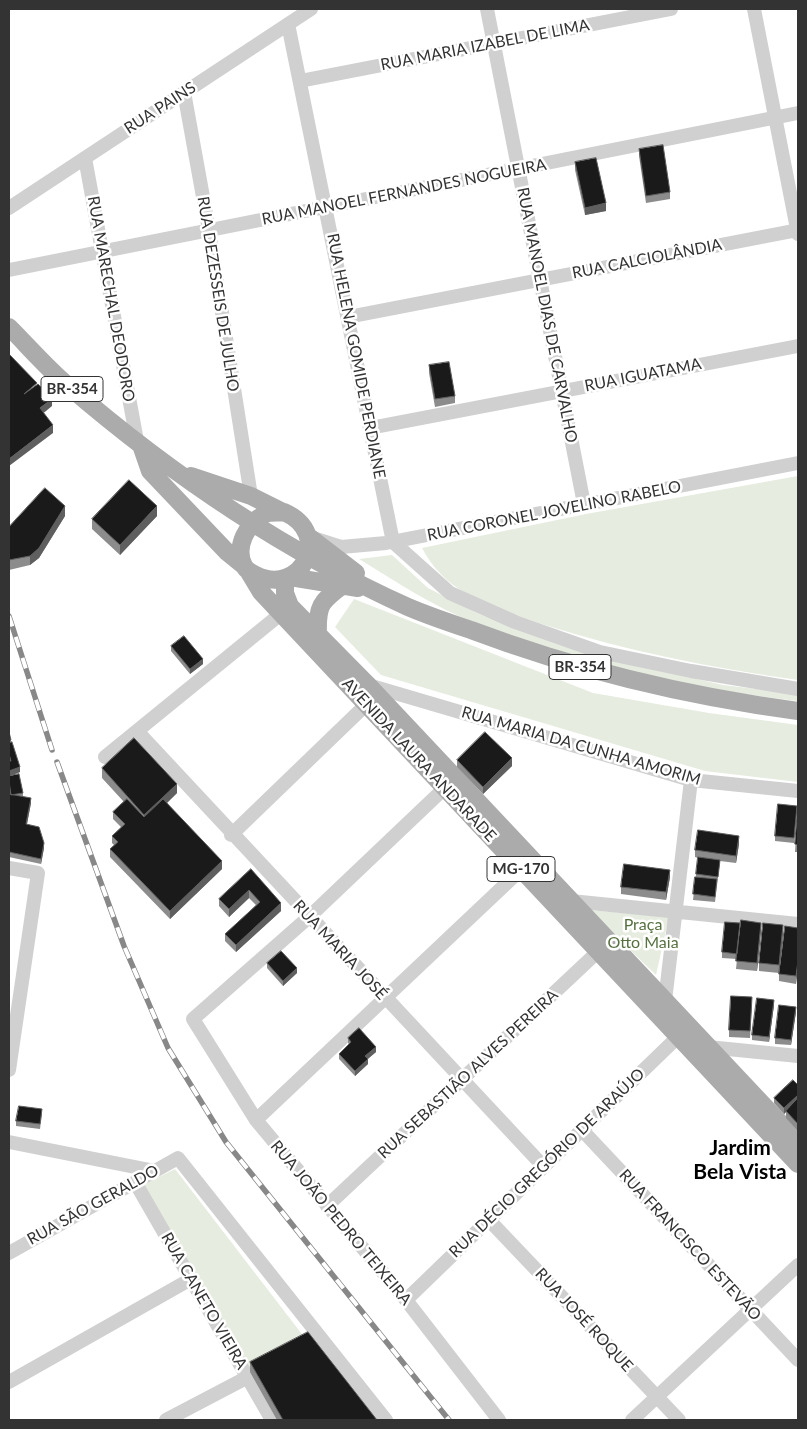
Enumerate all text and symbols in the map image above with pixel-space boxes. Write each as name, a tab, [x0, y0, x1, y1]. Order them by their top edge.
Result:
street label: RUA MARIA IZABEL DE LIMA	[379, 15, 591, 75]
street label: RUA PAINS	[121, 78, 199, 138]
street label: RUA MANOEL FERNANDES NOGUEIRA	[260, 155, 548, 229]
street label: RUA MANOEL DIAS DE CARVALHO	[513, 186, 581, 444]
street label: RUA MARECHAL DEODORO	[83, 195, 139, 403]
street label: RUA DEZESSEIS DE JULHO	[193, 195, 243, 393]
street label: RUA HELENA GOMIDE PERDIANE	[323, 232, 389, 480]
street label: RUA CALCIOLÂNDIA	[570, 235, 724, 283]
street label: RUA IGUATAMA	[583, 354, 703, 396]
road number: BR-354	[41, 376, 103, 402]
street label: RUA CORONEL JOVELINO RABELO	[425, 477, 683, 545]
road number: BR-354	[549, 654, 611, 680]
street label: AVENIDA LAURA ANDARADE	[338, 674, 500, 846]
street label: RUA MARIA DA CUNHA AMORIM	[459, 703, 703, 789]
road number: MG-170	[487, 856, 555, 882]
street label: RUA MARIA JOSÉ	[289, 896, 391, 1004]
park label: Praça Otto Maia	[607, 915, 679, 953]
street label: RUA SEBASTIÃO ALVES PEREIRA	[374, 985, 562, 1163]
street label: RUA DÉCIO GREGÓRIO DE ARAÚJO	[445, 1064, 649, 1262]
district label: Jardim Bela Vista	[693, 1135, 787, 1185]
street label: RUA JOÃO PEDRO TEIXEIRA	[266, 1137, 416, 1309]
street label: RUA SÃO GERALDO	[24, 1161, 162, 1249]
street label: RUA FRANCISCO ESTEVÃO	[615, 1165, 765, 1325]
street label: RUA CANETO VIEIRA	[157, 1229, 251, 1373]
street label: RUA JOSÉ ROQUE	[531, 1264, 637, 1376]

